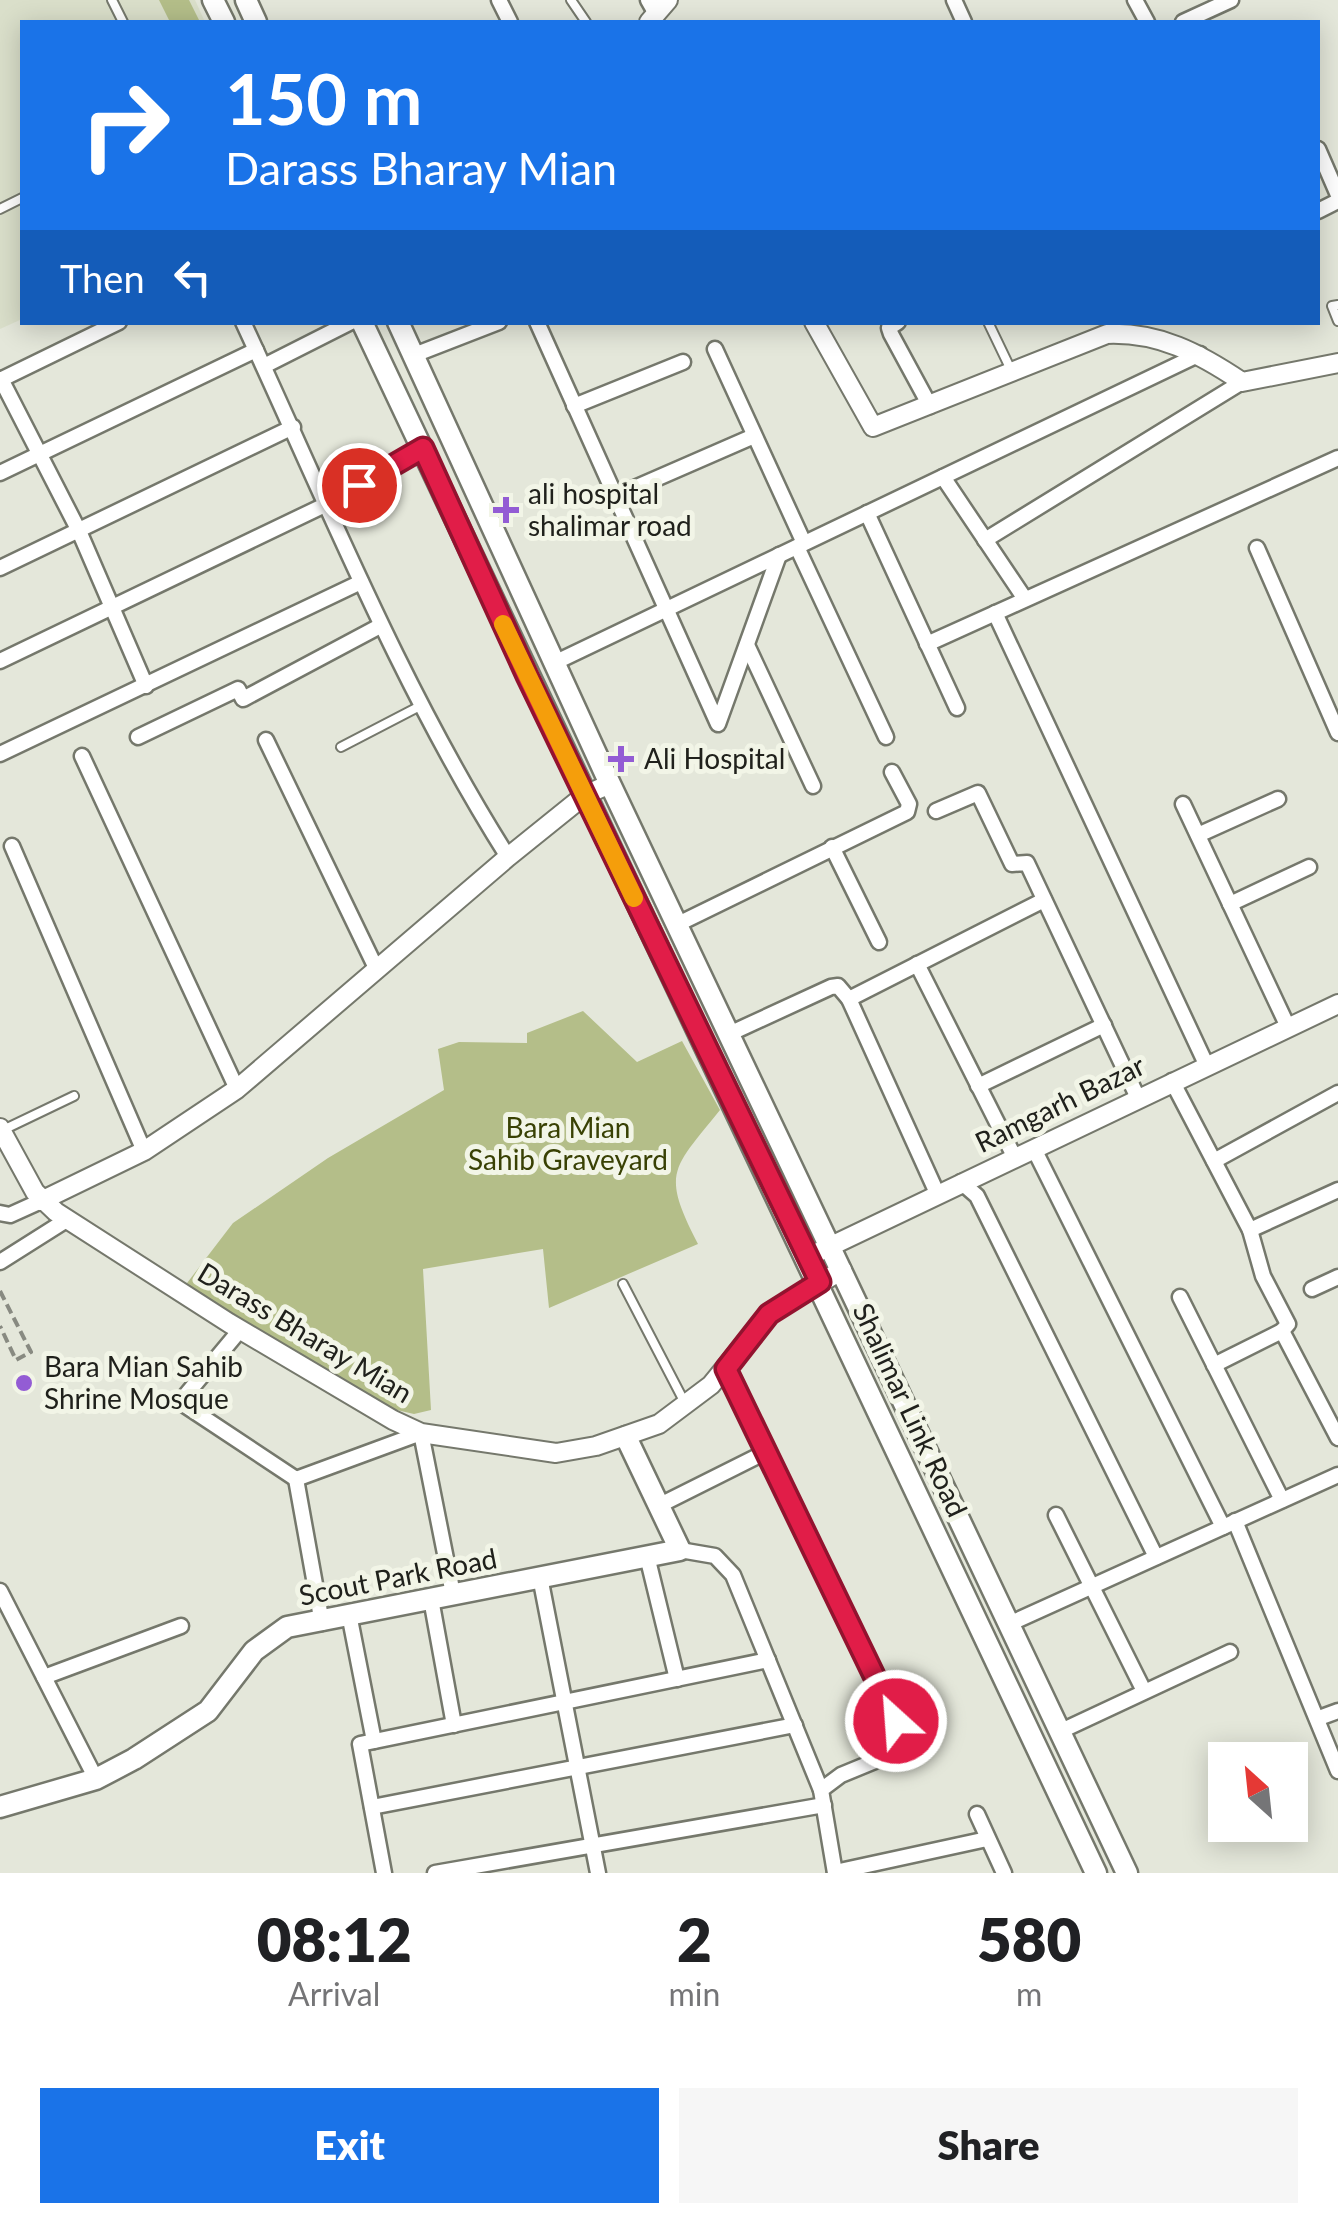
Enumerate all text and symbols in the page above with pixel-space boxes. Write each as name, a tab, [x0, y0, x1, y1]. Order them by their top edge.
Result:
text: 150 m	[225, 56, 422, 140]
icon: right	[60, 60, 190, 190]
text: Darass Bharay Mian	[225, 141, 617, 195]
icon: left	[165, 250, 220, 305]
text: Then	[60, 255, 145, 301]
pin	[317, 443, 402, 528]
icon: arrive	[332, 458, 387, 513]
place label: ali hospital shalimar road	[528, 476, 692, 542]
marker: ali hospital shalimar road	[493, 497, 519, 523]
place label: Ali Hospital	[644, 741, 785, 775]
marker: Ali Hospital	[608, 746, 634, 772]
street label: Ramgarh Bazar	[969, 1047, 1150, 1159]
park label: Bara Mian Sahib Graveyard	[468, 1110, 668, 1176]
street label: Darass Bharay Mian	[192, 1255, 419, 1410]
street label: Shalimar Link Road	[847, 1297, 975, 1522]
place label: Bara Mian Sahib Shrine Mosque	[44, 1349, 243, 1415]
marker: Bara Mian Sahib Shrine Mosque	[13, 1372, 35, 1394]
street label: Scout Park Road	[296, 1540, 500, 1612]
position arrow	[844, 1669, 948, 1773]
north arrow	[1208, 1742, 1308, 1842]
map controls	[1208, 1742, 1308, 1842]
text: 08:12	[257, 1903, 412, 1975]
text: 2	[677, 1903, 712, 1975]
text: 580	[977, 1903, 1081, 1975]
text: Arrival	[288, 1974, 380, 2013]
text: min	[668, 1974, 720, 2013]
text: m	[1016, 1974, 1042, 2013]
button: Exit	[40, 2088, 659, 2203]
button: Share	[679, 2088, 1298, 2203]

